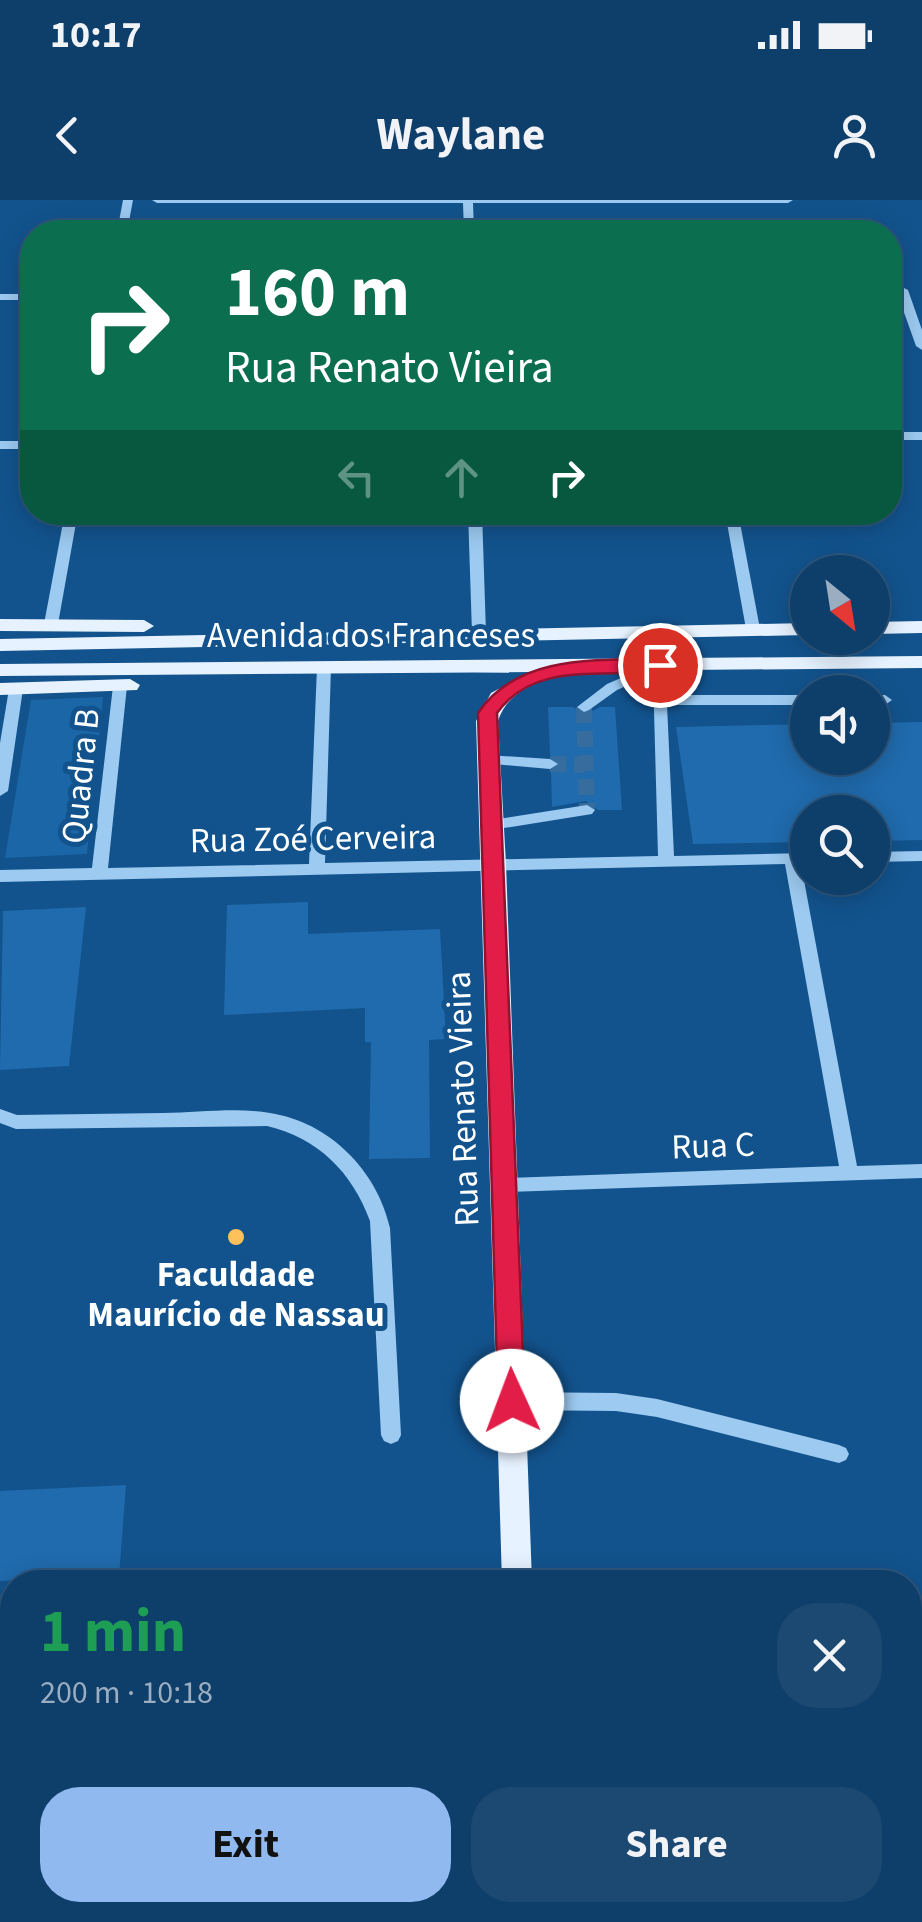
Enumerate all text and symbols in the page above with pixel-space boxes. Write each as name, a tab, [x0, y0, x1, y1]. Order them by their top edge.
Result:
text: 10:17	[50, 8, 142, 62]
text: Waylane	[377, 103, 545, 167]
icon: back	[40, 108, 95, 163]
icon: person	[827, 108, 882, 163]
text: 160 m	[225, 243, 410, 343]
icon: right	[60, 260, 190, 390]
text: Rua Renato Vieira	[225, 336, 554, 400]
icon: left	[329, 450, 384, 505]
icon: ahead	[434, 450, 489, 505]
icon: right	[539, 450, 594, 505]
north arrow	[790, 555, 890, 655]
map controls	[790, 555, 890, 895]
street label: Avenida dos Franceses	[207, 611, 535, 661]
pin	[618, 623, 703, 708]
icon: arrive	[633, 638, 688, 693]
button: sound	[790, 675, 890, 775]
street label: Quadra B	[49, 706, 113, 846]
button: search	[790, 795, 890, 895]
street label: Rua Zoé Cerveira	[189, 812, 437, 866]
street label: Rua Renato Vieira	[434, 970, 492, 1228]
street label: Rua C	[670, 1120, 756, 1172]
marker: Faculdade Maurício de Nassau	[225, 1226, 247, 1248]
place label: Faculdade Maurício de Nassau	[87, 1250, 385, 1340]
position arrow	[460, 1349, 564, 1453]
text: 1 min	[40, 1590, 186, 1675]
button: close	[777, 1603, 882, 1708]
text: 200 m · 10:18	[40, 1670, 213, 1716]
button: Exit	[40, 1787, 451, 1902]
button: Share	[471, 1787, 882, 1902]

